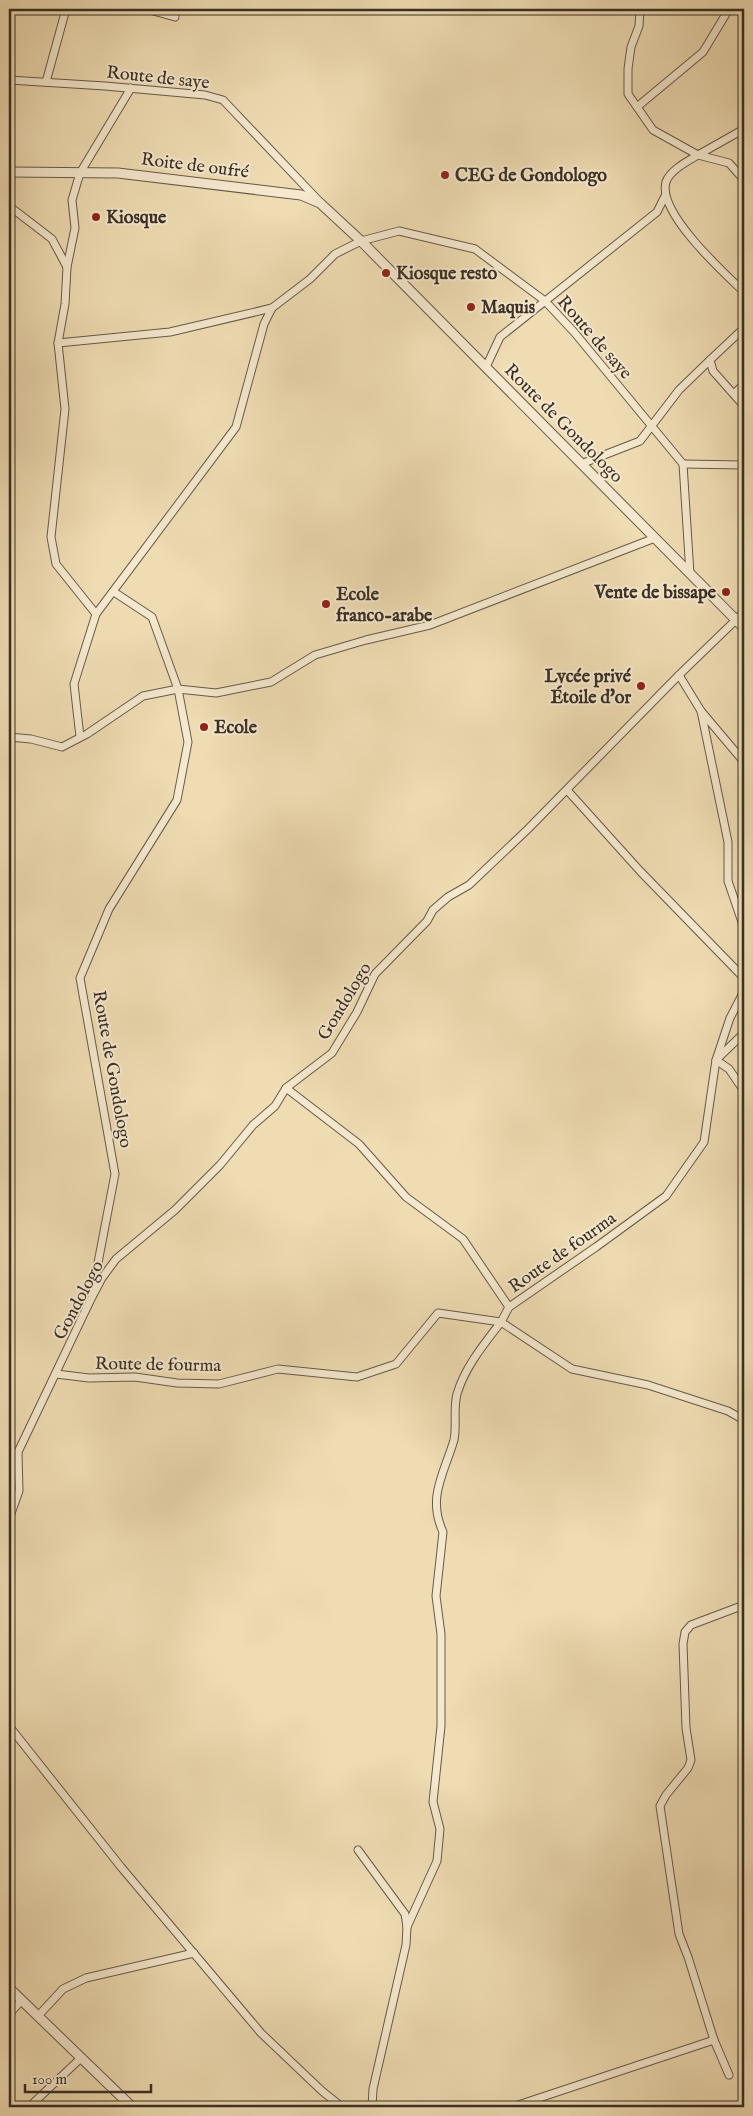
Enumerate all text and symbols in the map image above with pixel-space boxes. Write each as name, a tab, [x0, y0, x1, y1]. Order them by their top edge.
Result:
street label: Route de saye	[105, 62, 211, 95]
street label: Roite de oufré	[140, 148, 250, 185]
place label: CEG de Gondologo	[455, 165, 607, 188]
marker: CEG de Gondologo	[439, 169, 451, 181]
place label: Kiosque	[106, 207, 167, 230]
marker: Kiosque	[90, 211, 102, 223]
place label: Kiosque resto	[396, 263, 498, 286]
marker: Kiosque resto	[380, 267, 392, 279]
street label: Route de saye	[551, 291, 637, 385]
place label: Maquis	[481, 297, 536, 320]
marker: Maquis	[465, 301, 477, 313]
street label: Route de Gondologo	[498, 360, 628, 489]
place label: Vente de bissape	[593, 582, 717, 605]
place label: Ecole franco-arabe	[336, 584, 433, 628]
marker: Vente de bissape	[720, 586, 732, 598]
marker: Ecole franco-arabe	[320, 598, 332, 610]
place label: Lycée privé Étoile d'or	[545, 666, 632, 710]
marker: Lycée privé Étoile d'or	[635, 680, 647, 692]
place label: Ecole	[214, 717, 258, 740]
marker: Ecole	[198, 721, 210, 733]
street label: Gondologo	[313, 958, 378, 1045]
street label: Route de Gondologo	[86, 989, 137, 1150]
street label: Route de fourma	[504, 1207, 621, 1299]
street label: Gondologo	[49, 1257, 110, 1344]
street label: Route de fourma	[95, 1353, 222, 1378]
scale bar	[25, 2061, 151, 2093]
text: 100 m	[32, 2070, 68, 2089]

